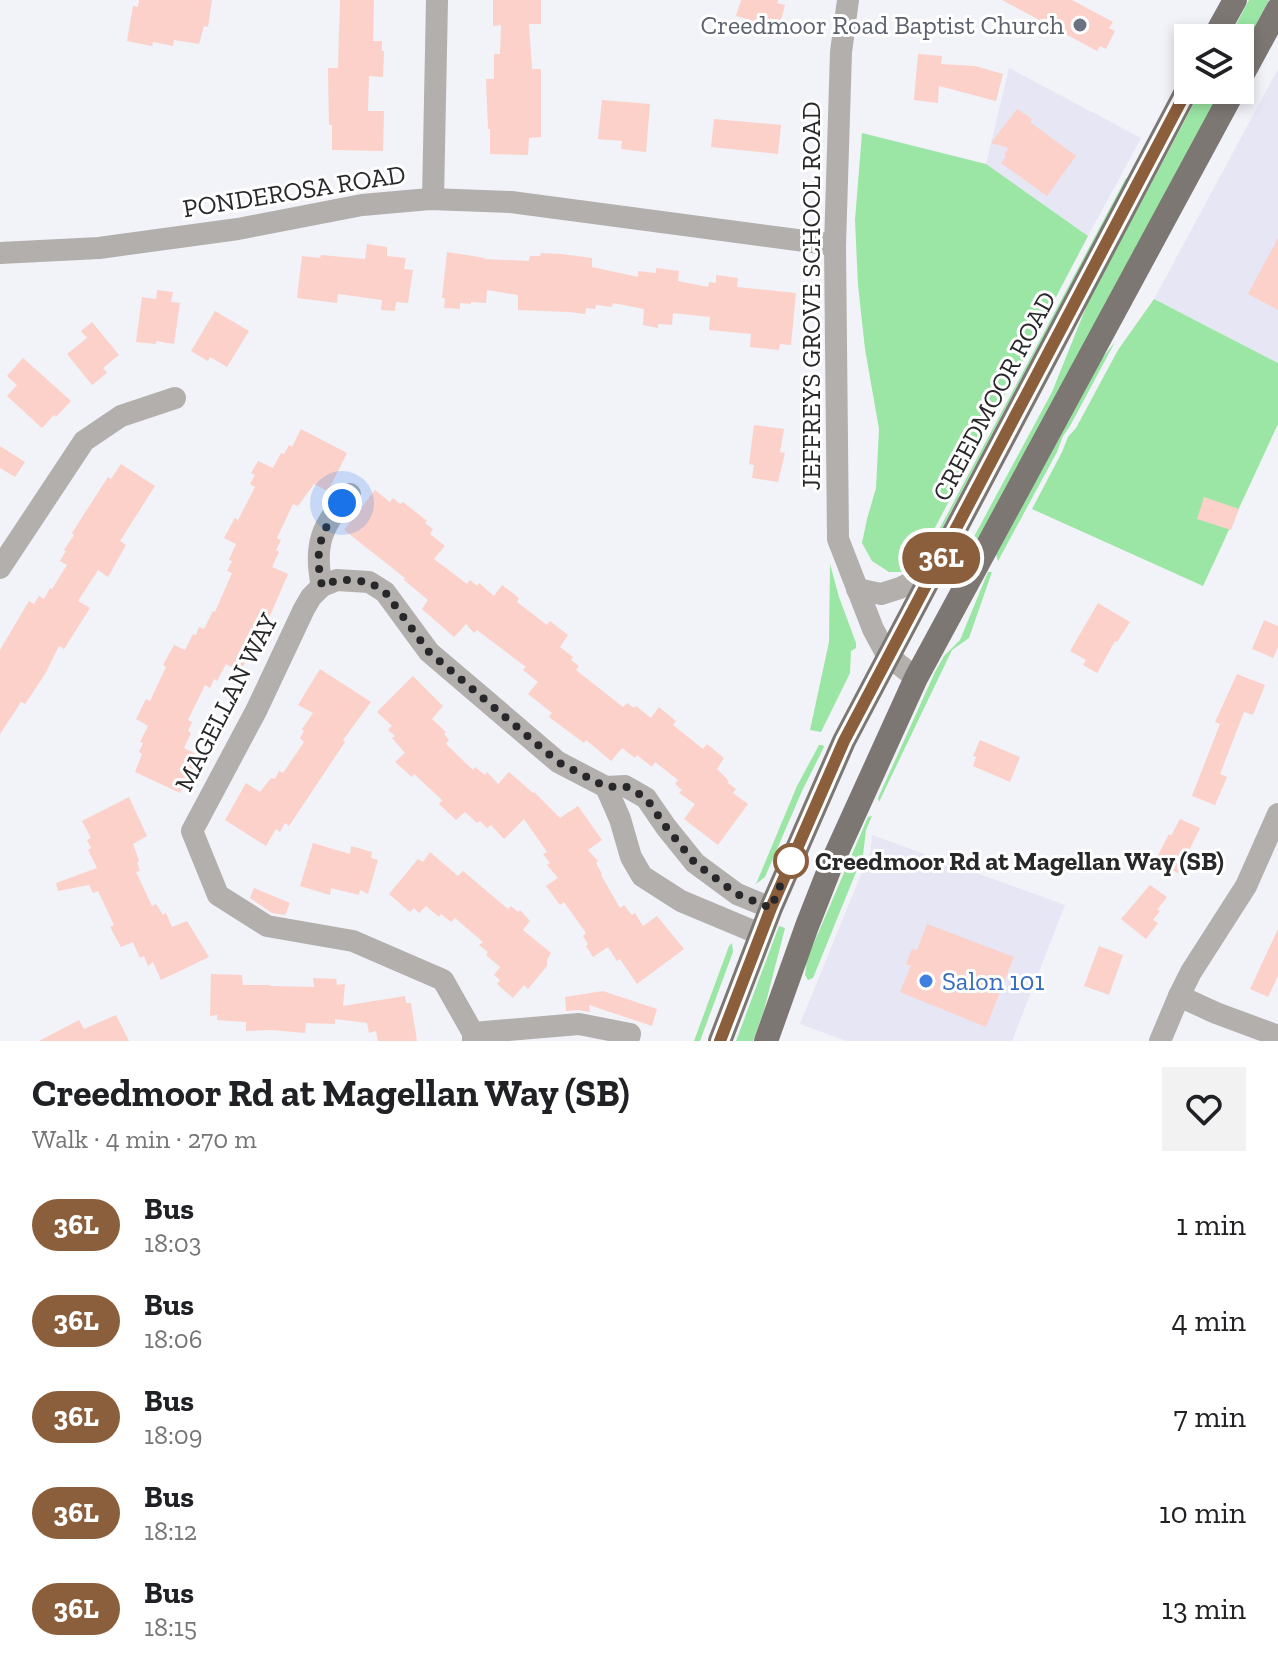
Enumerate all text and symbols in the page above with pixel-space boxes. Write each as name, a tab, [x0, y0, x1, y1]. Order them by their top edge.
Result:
place label: Creedmoor Road Baptist Church	[700, 9, 1064, 41]
marker: Creedmoor Road Baptist Church	[1071, 16, 1089, 34]
map controls	[1174, 24, 1254, 104]
button: layers	[1174, 24, 1254, 104]
street label: JEFFREYS GROVE SCHOOL ROAD	[795, 101, 827, 491]
street label: PONDEROSA ROAD	[180, 158, 408, 224]
street label: CREEDMOOR ROAD	[925, 286, 1063, 506]
your location	[322, 483, 362, 523]
line badge: 36L	[895, 532, 987, 584]
text: 36L	[918, 541, 964, 574]
street label: MAGELLAN WAY	[167, 608, 285, 796]
marker: Creedmoor Rd at Magellan Way (SB)	[774, 844, 808, 878]
place label: Creedmoor Rd at Magellan Way (SB)	[815, 845, 1224, 877]
place label: Salon 101	[942, 965, 1044, 997]
marker: Salon 101	[917, 972, 935, 990]
button: heart	[1162, 1067, 1246, 1151]
text: Creedmoor Rd at Magellan Way (SB)	[32, 1070, 630, 1116]
text: Walk · 4 min · 270 m	[32, 1123, 257, 1155]
text: Bus	[144, 1191, 194, 1227]
text: 1 min	[1176, 1207, 1246, 1243]
text: 36L	[53, 1208, 99, 1241]
text: 18:03	[144, 1227, 202, 1259]
text: Bus	[144, 1287, 194, 1323]
text: 4 min	[1172, 1303, 1246, 1339]
text: 36L	[53, 1304, 99, 1337]
text: 18:06	[144, 1323, 203, 1355]
text: Bus	[144, 1383, 194, 1419]
text: 7 min	[1174, 1399, 1246, 1435]
text: 36L	[53, 1400, 99, 1433]
text: 18:09	[144, 1419, 203, 1451]
text: Bus	[144, 1479, 194, 1515]
text: 10 min	[1159, 1495, 1246, 1531]
text: 36L	[53, 1496, 99, 1529]
text: 18:12	[144, 1515, 197, 1547]
text: Bus	[144, 1575, 194, 1611]
text: 13 min	[1161, 1591, 1246, 1627]
text: 36L	[53, 1592, 99, 1625]
text: 18:15	[144, 1611, 197, 1643]

